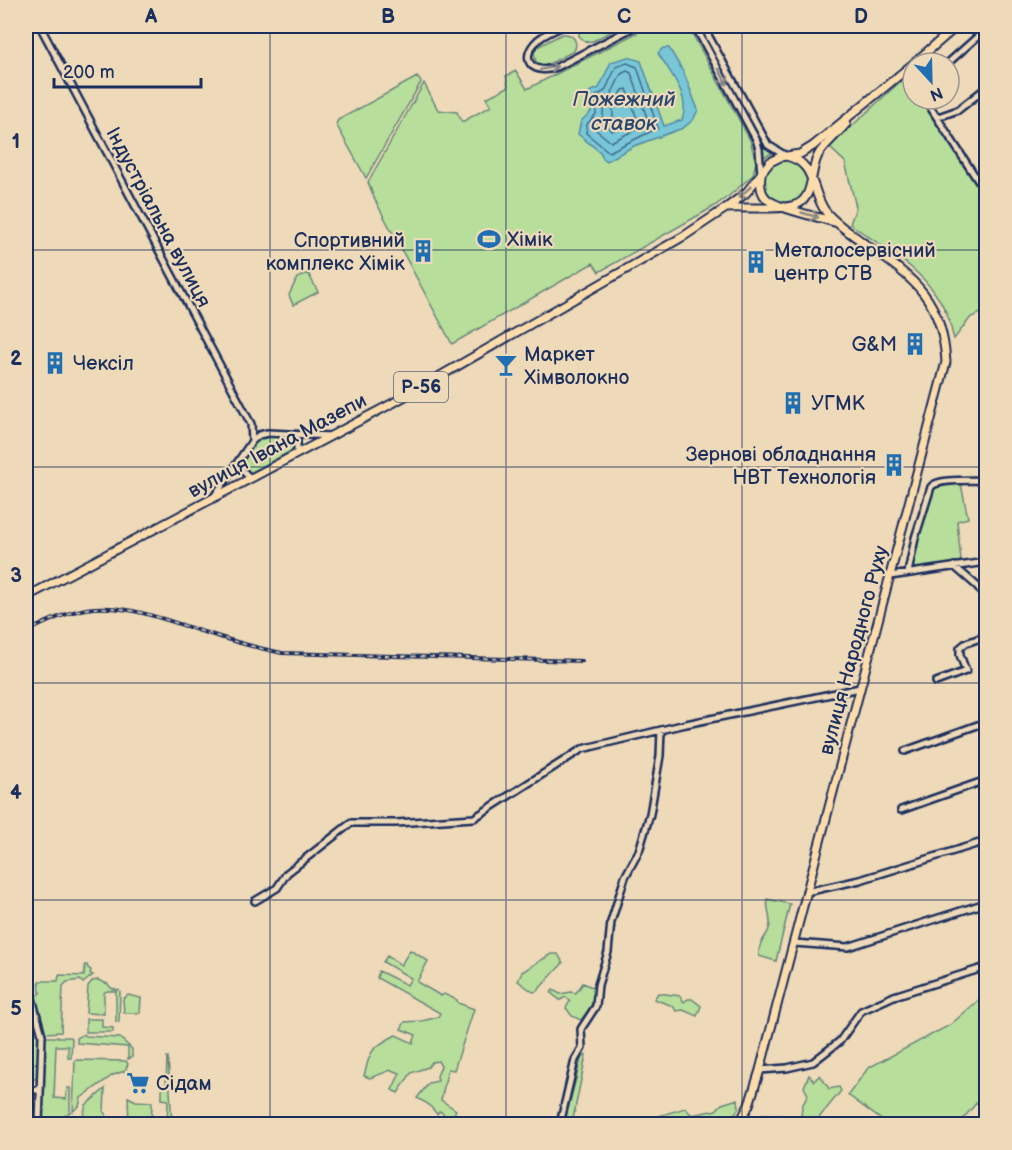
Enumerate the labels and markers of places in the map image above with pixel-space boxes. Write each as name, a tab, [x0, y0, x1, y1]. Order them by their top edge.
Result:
sports icon: Хімік	[476, 226, 502, 252]
place label: Хімік	[507, 228, 553, 252]
place label: Спортивний комплекс Хімік	[266, 229, 405, 276]
building icon: Спортивний комплекс Хімік	[410, 238, 436, 264]
place label: Металосервісний центр СТВ	[774, 239, 936, 286]
building icon: Металосервісний центр СТВ	[743, 249, 769, 275]
building icon: G&M	[902, 331, 928, 357]
place label: G&M	[851, 333, 897, 357]
place label: Маркет Хімволокно	[524, 343, 629, 390]
building icon: Чексіл	[42, 350, 68, 376]
place label: Чексіл	[73, 352, 134, 376]
bar icon: Маркет Хімволокно	[493, 352, 519, 378]
building icon: УГМК	[780, 390, 806, 416]
place label: УГМК	[811, 392, 865, 416]
place label: Зернові обладнання НВТ Технологія	[686, 443, 876, 490]
building icon: Зернові обладнання НВТ Технологія	[881, 452, 907, 478]
supermarket icon: Сідам	[125, 1070, 151, 1096]
place label: Сідам	[156, 1072, 212, 1096]

